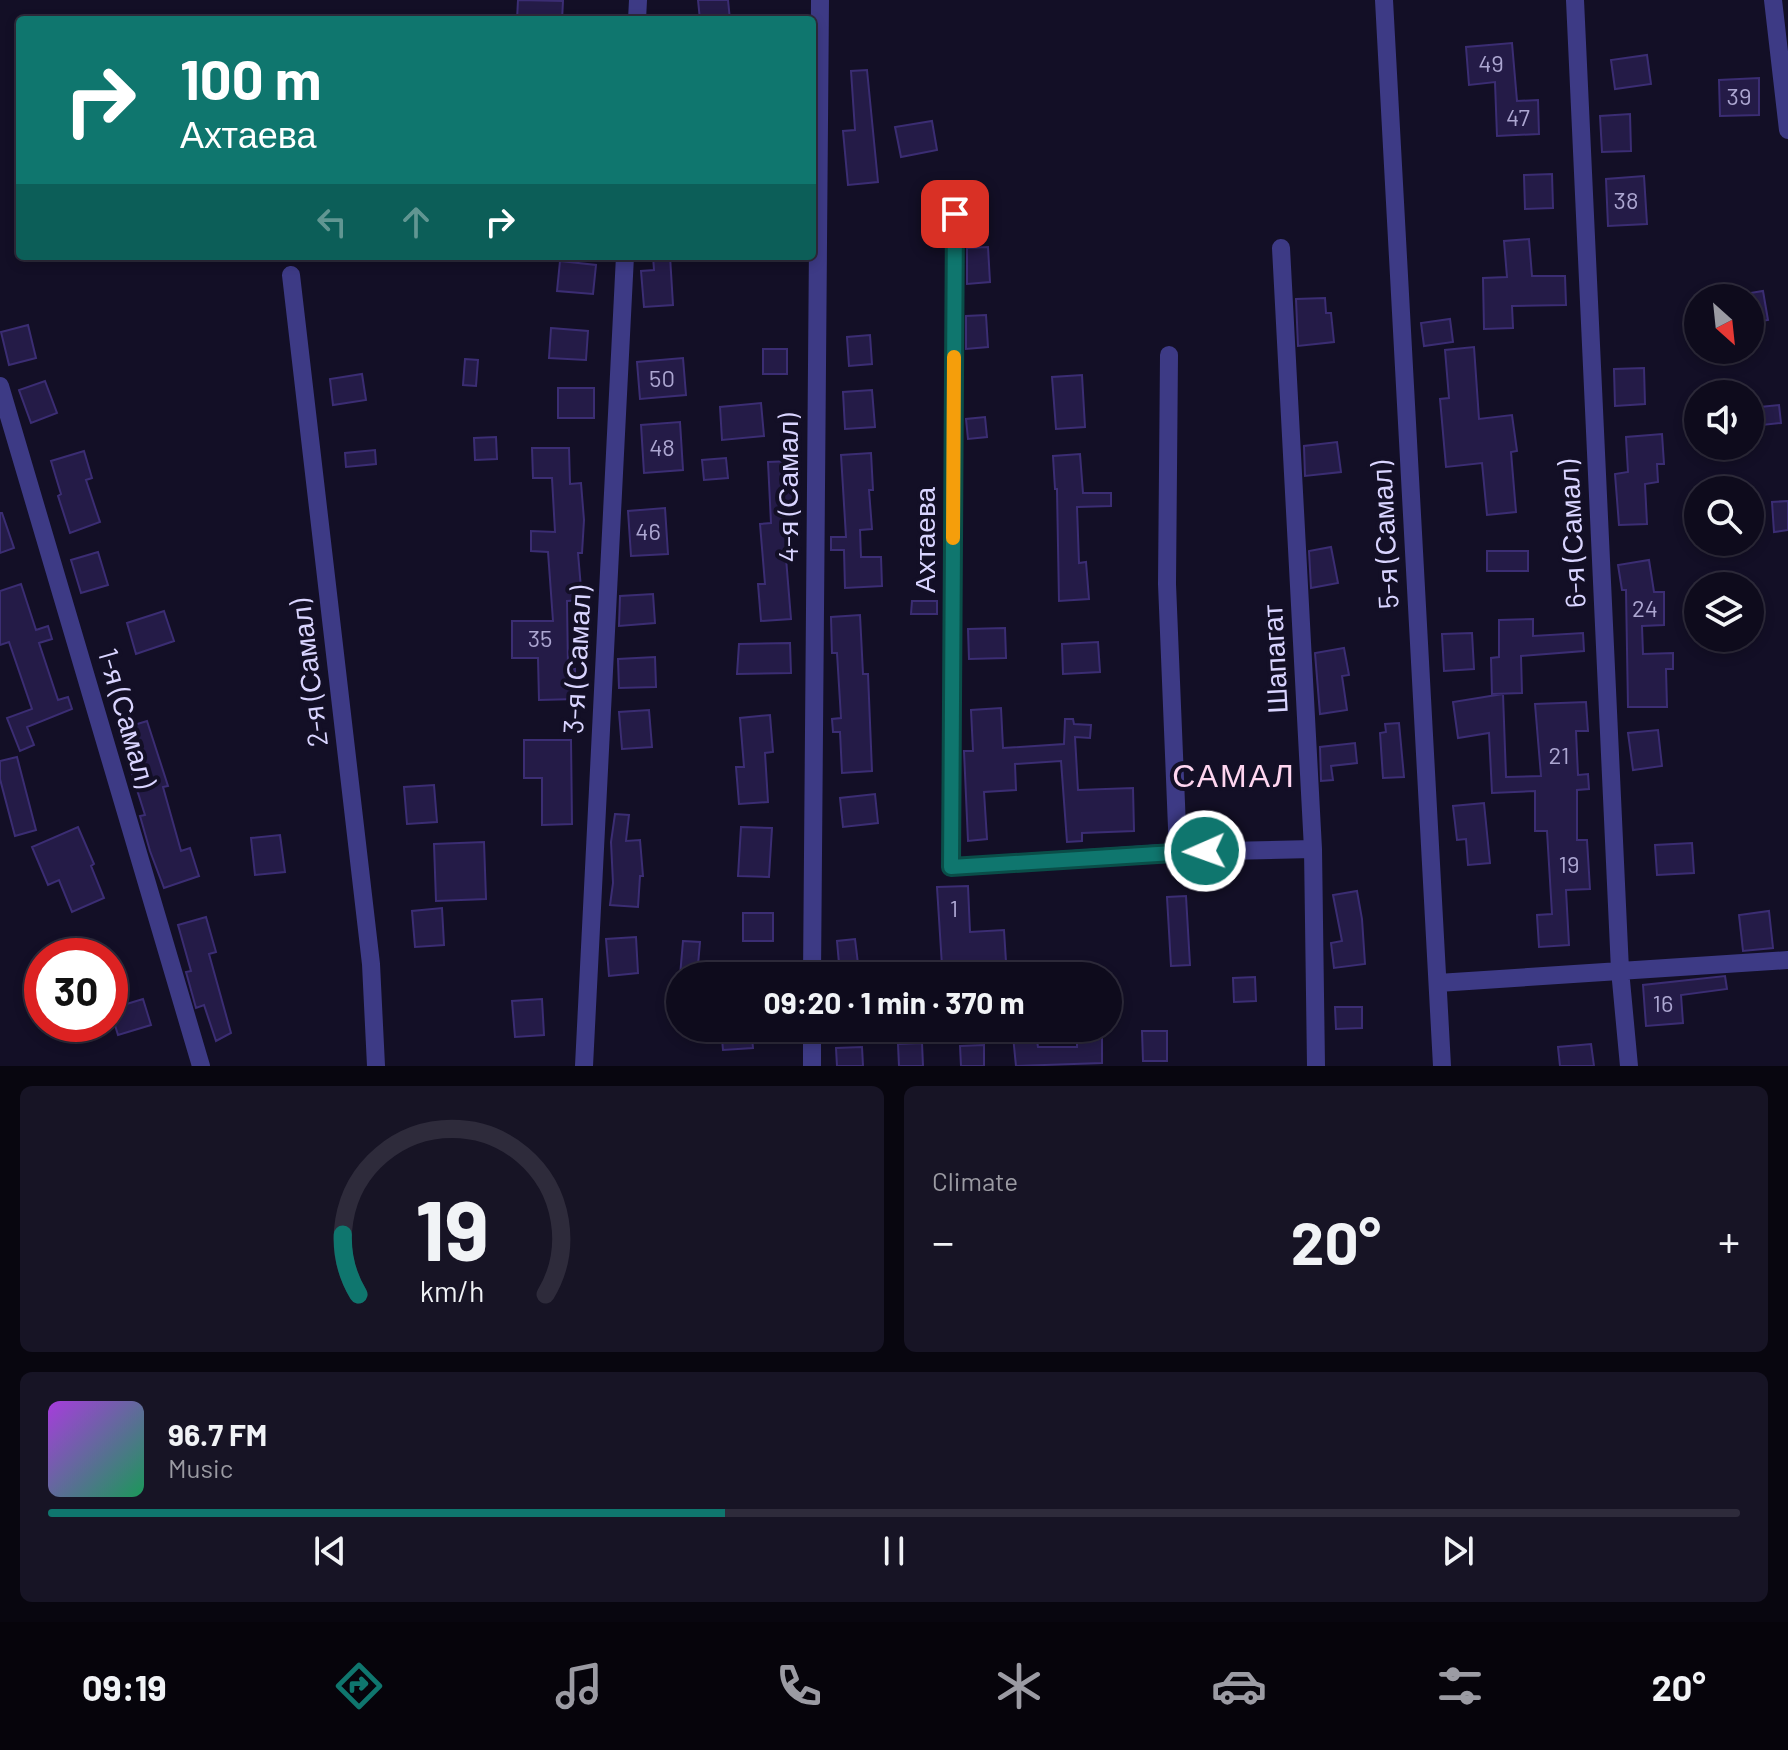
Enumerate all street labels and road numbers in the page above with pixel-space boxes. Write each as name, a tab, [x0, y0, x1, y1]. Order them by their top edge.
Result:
street label: 4-я (Самал)	[770, 413, 804, 563]
street label: 6-я (Самал)	[1550, 459, 1592, 609]
street label: 5-я (Самал)	[1363, 460, 1405, 610]
street label: Ахтаева	[907, 487, 941, 593]
street label: 3-я (Самал)	[555, 584, 597, 735]
street label: 2-я (Самал)	[282, 597, 334, 749]
street label: Шапагат	[1254, 603, 1294, 715]
street label: 1-я (Самал)	[92, 644, 164, 792]

